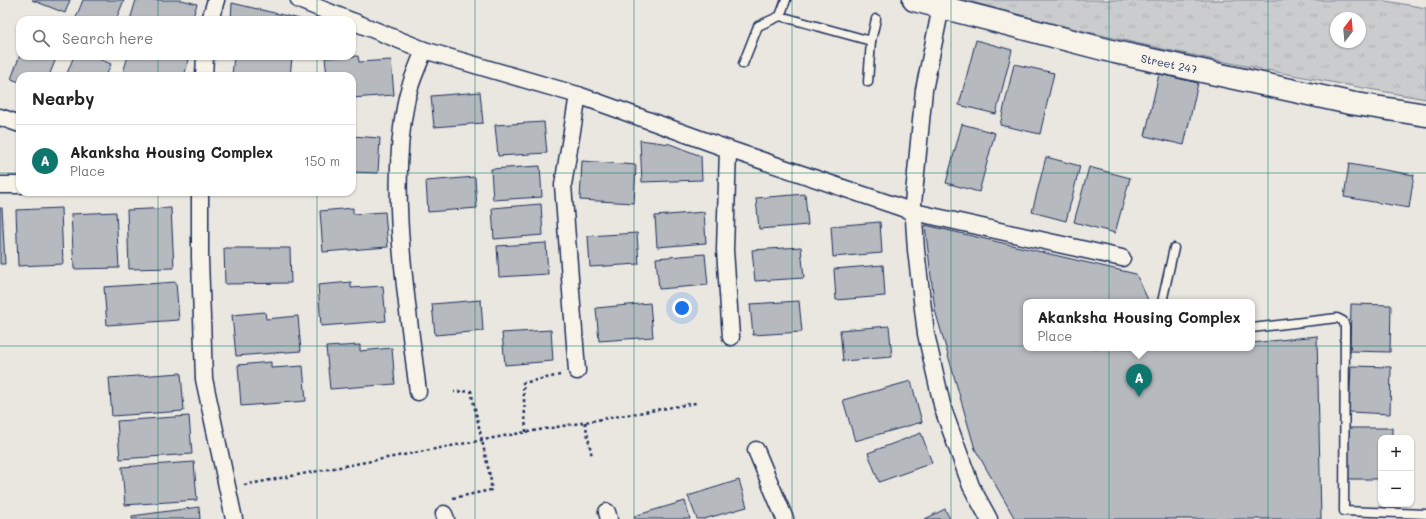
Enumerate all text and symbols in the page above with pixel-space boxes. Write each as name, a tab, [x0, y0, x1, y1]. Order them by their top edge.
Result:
north arrow	[1330, 12, 1366, 48]
search box	[16, 16, 356, 60]
icon: search	[30, 27, 52, 49]
text: Search here	[62, 28, 153, 48]
street label: Street 247	[1140, 50, 1199, 77]
text: Nearby	[32, 87, 94, 109]
text: Akanksha Housing Complex	[70, 142, 273, 162]
text: A	[40, 152, 50, 169]
text: 150 m	[304, 152, 340, 169]
text: Place	[70, 162, 105, 179]
your location	[672, 298, 692, 318]
popup	[1023, 299, 1255, 351]
text: Akanksha Housing Complex	[1037, 307, 1241, 327]
text: Place	[1037, 327, 1072, 344]
pin: A	[1126, 364, 1152, 397]
map controls	[1378, 435, 1414, 507]
button: +	[1378, 435, 1414, 471]
button: −	[1378, 471, 1414, 507]

